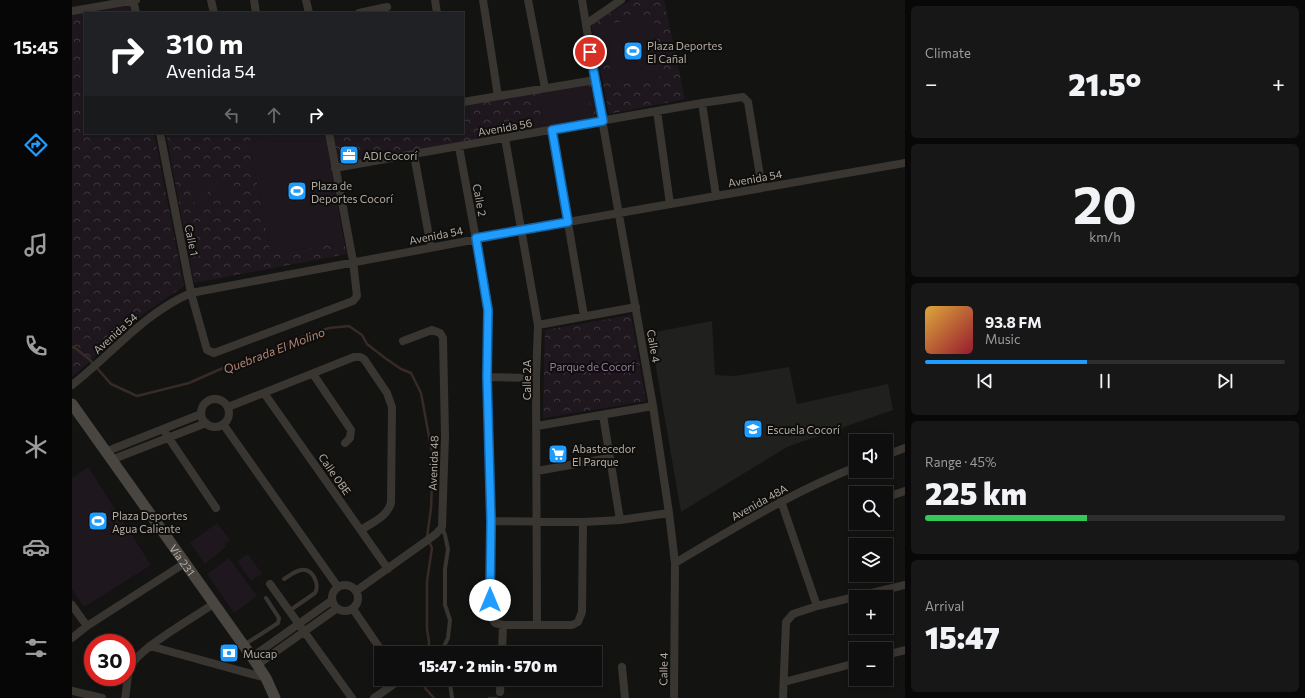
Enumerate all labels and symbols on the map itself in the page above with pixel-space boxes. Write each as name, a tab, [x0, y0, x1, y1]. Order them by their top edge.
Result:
pin	[573, 35, 607, 69]
place label: Plaza Deportes El Cañal	[647, 39, 722, 65]
sports icon: Plaza Deportes El Cañal	[622, 40, 644, 62]
street label: Avenida 56	[477, 116, 533, 138]
office icon: ADI Cocorí	[338, 144, 360, 166]
place label: ADI Cocorí	[363, 149, 418, 162]
street label: Avenida 54	[727, 167, 783, 189]
place label: Plaza de Deportes Cocorí	[311, 179, 394, 205]
sports icon: Plaza de Deportes Cocorí	[286, 180, 308, 202]
street label: Calle 2	[470, 183, 490, 217]
street label: Calle 1	[183, 223, 201, 257]
street label: Avenida 54	[408, 223, 464, 247]
street label: Avenida 54	[90, 310, 140, 356]
water label: Quebrada El Molino	[221, 324, 327, 376]
street label: Calle 4	[645, 328, 663, 364]
street label: Calle 2A	[520, 359, 533, 400]
park label: Parque de Cocorí	[550, 360, 636, 373]
school or university icon: Escuela Cocorí	[742, 418, 764, 440]
place label: Escuela Cocorí	[767, 423, 841, 436]
street label: Avenida 48	[426, 435, 440, 491]
place label: Abastecedor El Parque	[572, 442, 636, 468]
supermarket icon: Abastecedor El Parque	[547, 443, 569, 465]
street label: Calle 0BE	[316, 451, 354, 497]
street label: Avenida 48A	[729, 481, 790, 523]
place label: Plaza Deportes Agua Caliente	[112, 509, 187, 535]
sports icon: Plaza Deportes Agua Caliente	[87, 510, 109, 532]
street label: Vía 231	[167, 542, 198, 578]
position arrow	[469, 579, 511, 621]
speed limit sign: 30	[84, 634, 136, 686]
bank icon: Mucap	[218, 642, 240, 664]
place label: Mucap	[243, 647, 277, 660]
street label: Calle 4	[656, 652, 670, 686]

